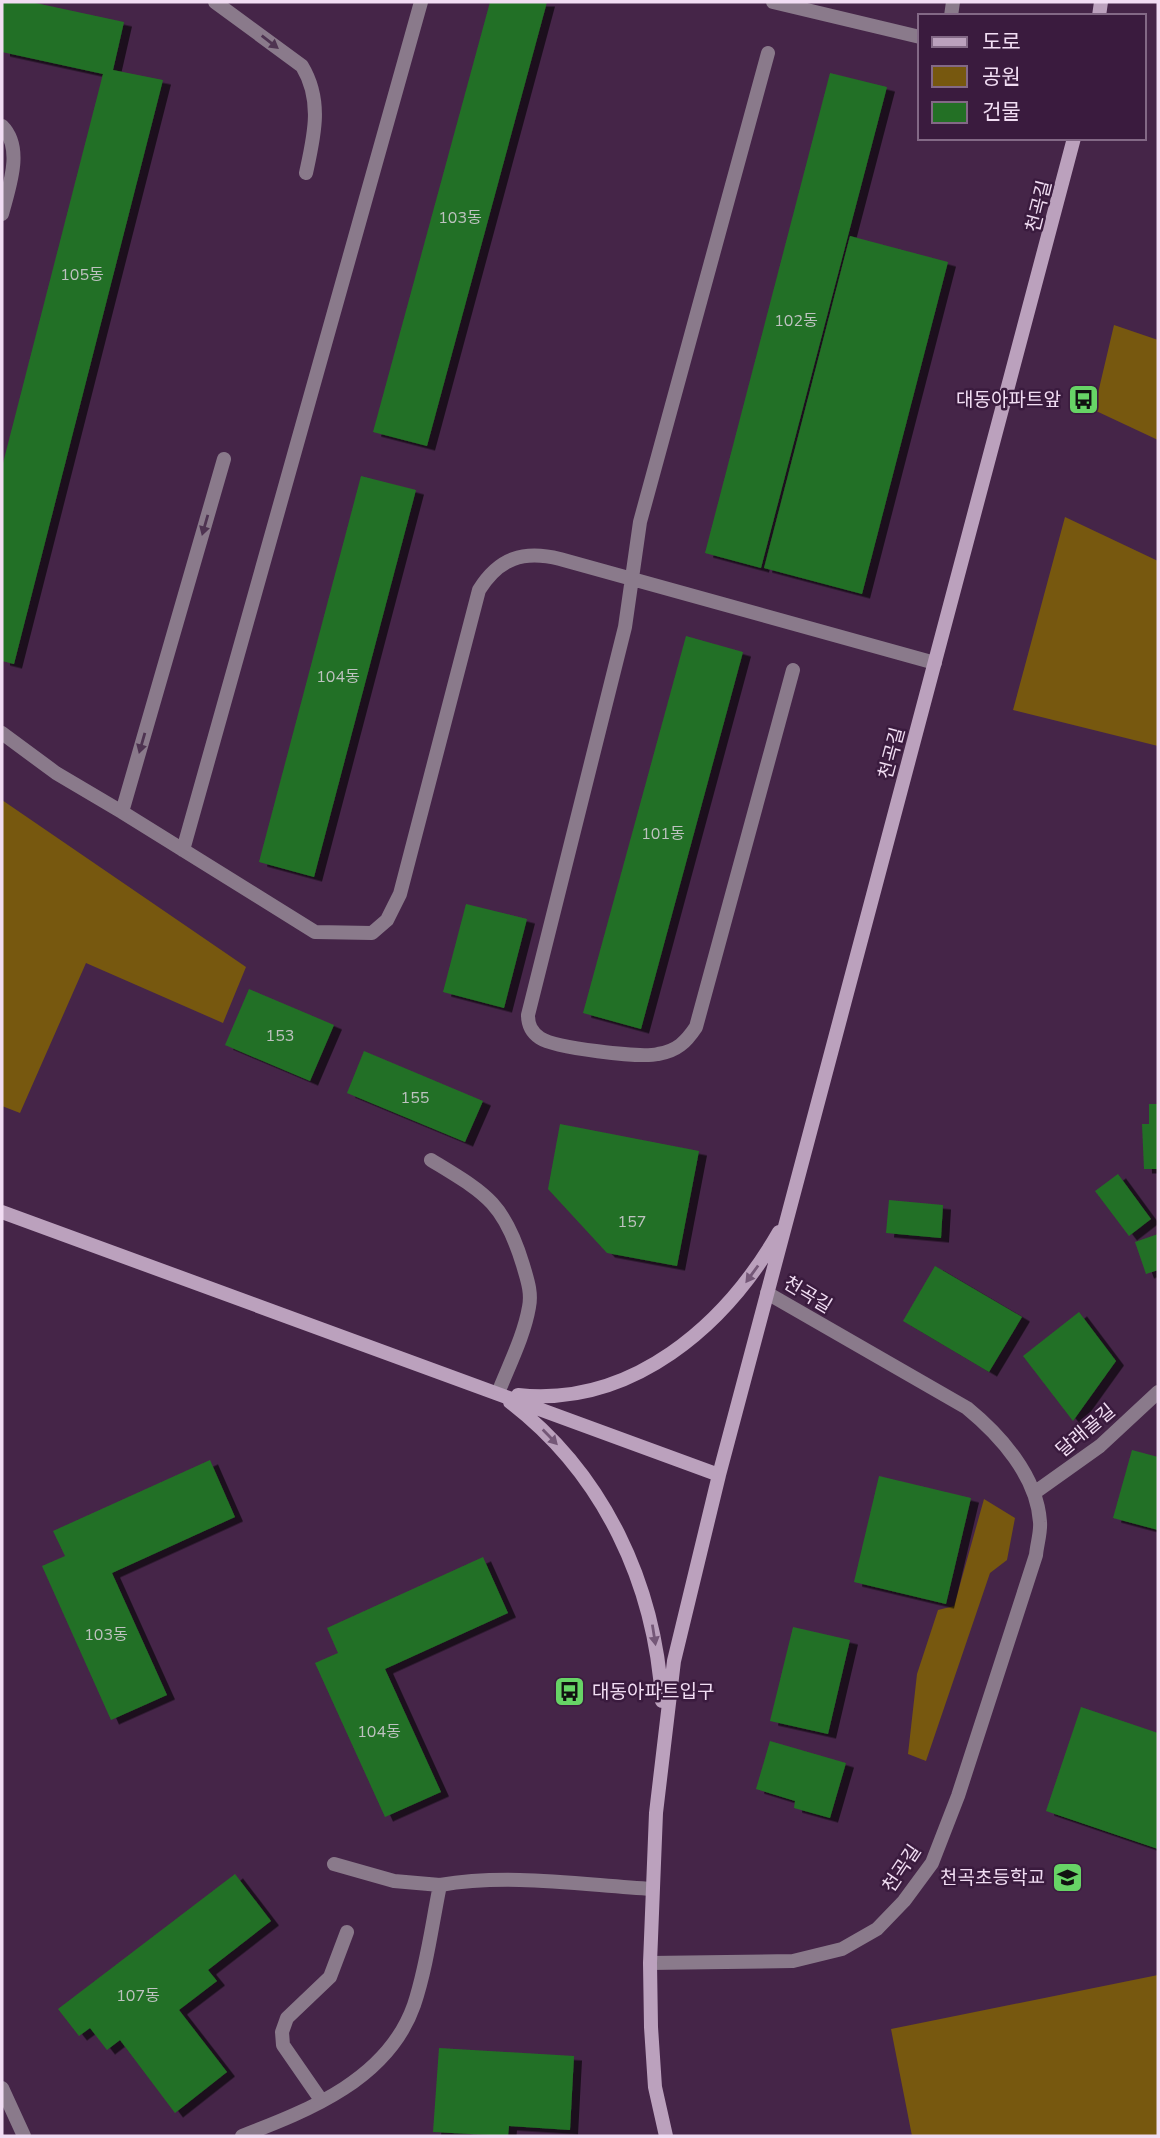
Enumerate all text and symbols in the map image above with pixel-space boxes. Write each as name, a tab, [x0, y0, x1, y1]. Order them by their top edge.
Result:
legend	[918, 14, 1146, 140]
text: 도로	[982, 28, 1021, 56]
one-way arrow	[261, 35, 279, 49]
text: 공원	[982, 63, 1021, 91]
text: 건물	[982, 98, 1021, 126]
street label: 천곡길	[1020, 178, 1058, 235]
house number: 103동	[438, 207, 482, 229]
house number: 105동	[60, 264, 104, 286]
house number: 102동	[774, 310, 818, 332]
bus stop icon: 대동아파트앞	[1067, 382, 1101, 416]
place label: 대동아파트앞	[956, 387, 1062, 413]
one-way arrow	[199, 514, 210, 536]
house number: 104동	[316, 666, 360, 688]
street label: 천곡길	[873, 725, 911, 782]
one-way arrow	[136, 733, 146, 754]
house number: 101동	[641, 823, 685, 845]
house number: 153	[266, 1025, 294, 1047]
house number: 155	[401, 1087, 429, 1109]
house number: 157	[618, 1211, 646, 1233]
one-way arrow	[746, 1265, 760, 1283]
street label: 천곡길	[778, 1270, 837, 1320]
street label: 달래골길	[1051, 1398, 1121, 1463]
one-way arrow	[541, 1428, 558, 1445]
house number: 103동	[84, 1624, 128, 1646]
one-way arrow	[649, 1624, 660, 1646]
bus stop icon: 대동아파트입구	[552, 1674, 586, 1708]
place label: 대동아파트입구	[592, 1679, 714, 1705]
house number: 104동	[357, 1721, 401, 1743]
street label: 천곡길	[876, 1840, 927, 1898]
school or university icon: 천곡초등학교	[1051, 1860, 1085, 1894]
place label: 천곡초등학교	[940, 1865, 1045, 1891]
house number: 107동	[116, 1985, 160, 2007]

